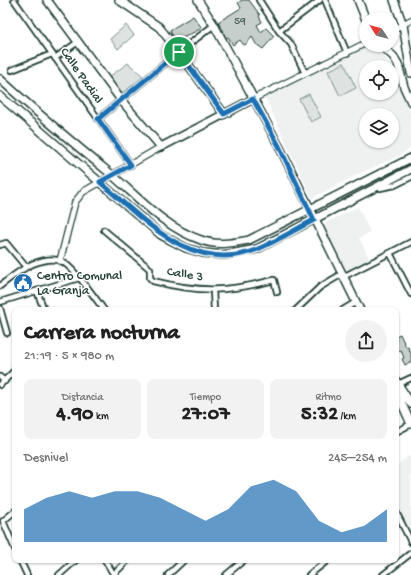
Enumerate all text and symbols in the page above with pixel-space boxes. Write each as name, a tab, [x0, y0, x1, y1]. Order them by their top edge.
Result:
north arrow	[359, 12, 399, 52]
map controls	[359, 12, 399, 148]
house number: 59	[234, 16, 246, 28]
pin	[162, 35, 196, 69]
icon: arrive	[168, 41, 190, 63]
street label: Calle Padial	[56, 45, 106, 107]
button: locate	[359, 60, 399, 100]
button: layers	[359, 108, 399, 148]
street label: Calle 3	[166, 265, 204, 285]
place label: Centro Comunal La Granja	[37, 269, 122, 299]
public building icon: Centro Comunal La Granja	[12, 272, 34, 294]
button: share	[345, 320, 387, 362]
text: Carrera nocturna	[24, 321, 179, 347]
text: 21:19 · 5 × 980 m	[24, 349, 114, 364]
text: Distancia	[62, 392, 103, 404]
text: Tiempo	[190, 392, 221, 404]
text: Ritmo	[315, 392, 342, 404]
text: 4.90	[56, 404, 93, 427]
text: 27:07	[181, 404, 230, 427]
text: 5:32	[301, 404, 338, 427]
text: km	[93, 411, 109, 423]
text: /km	[338, 411, 356, 423]
text: Desnivel	[24, 451, 68, 466]
text: 245–254 m	[328, 451, 387, 466]

